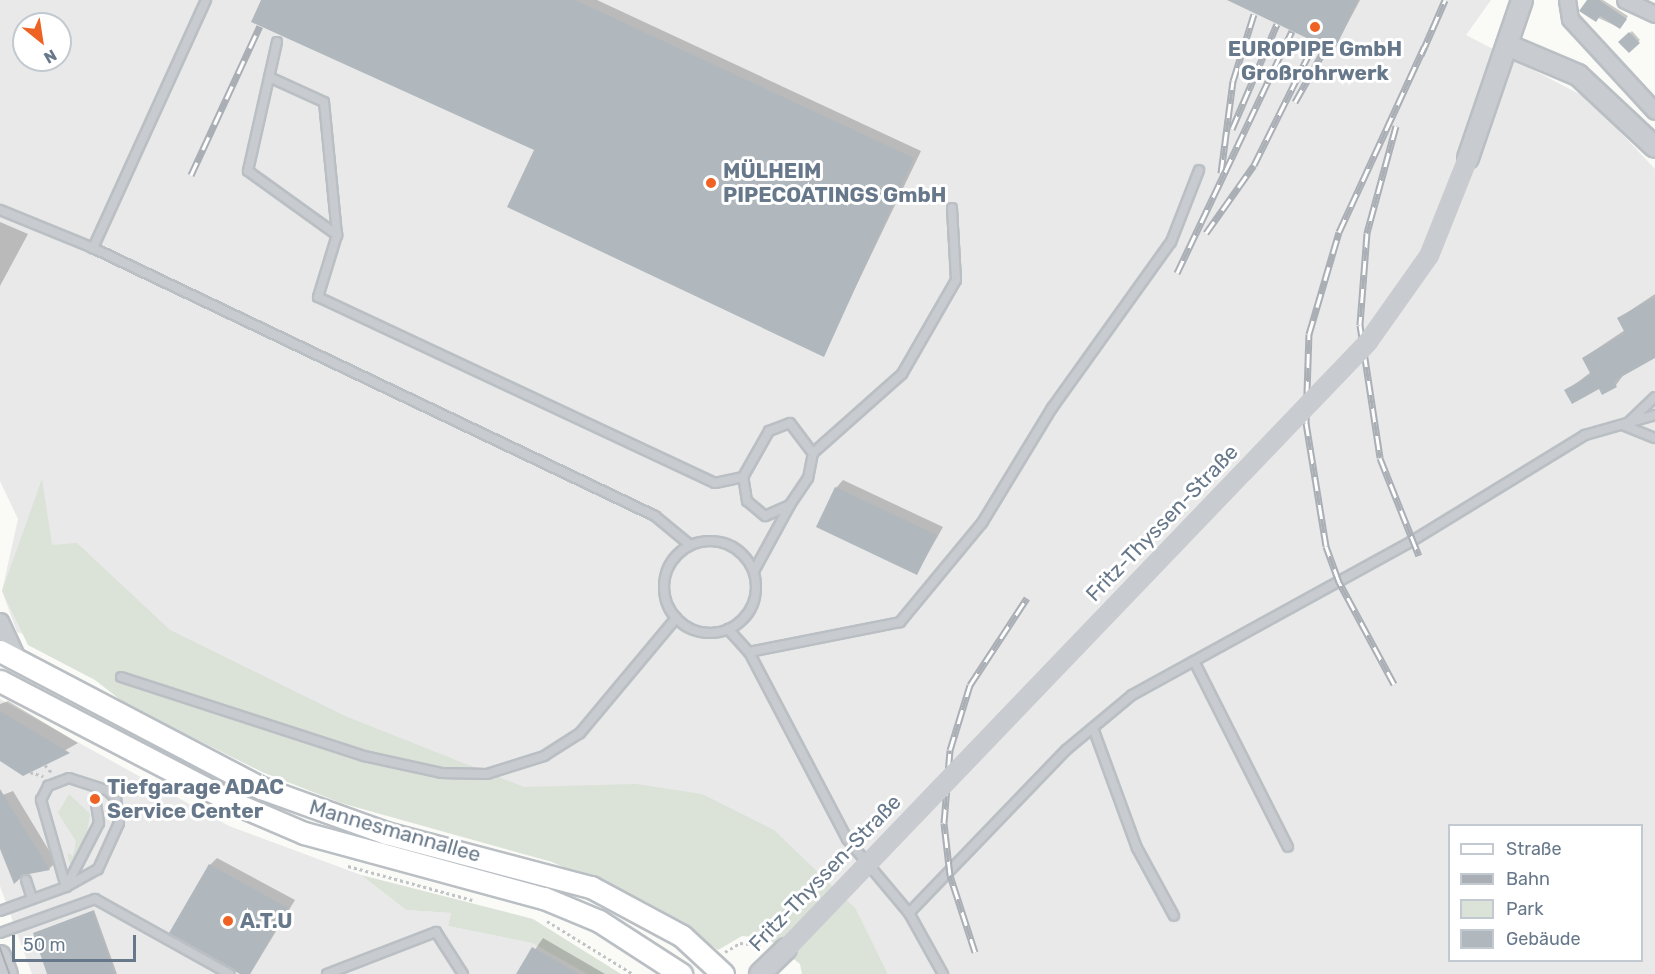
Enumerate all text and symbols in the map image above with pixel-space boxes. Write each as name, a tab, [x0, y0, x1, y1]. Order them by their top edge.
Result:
north arrow	[12, 12, 72, 72]
marker: EUROPIPE GmbH Großrohrwerk	[1308, 20, 1322, 34]
place label: EUROPIPE GmbH Großrohrwerk	[1228, 36, 1402, 86]
text: N	[41, 45, 60, 67]
place label: MÜLHEIM PIPECOATINGS GmbH	[723, 158, 946, 208]
marker: MÜLHEIM PIPECOATINGS GmbH	[704, 176, 718, 190]
street label: Fritz-Thyssen-Straße	[1081, 439, 1243, 607]
place label: Tiefgarage ADAC Service Center	[107, 774, 285, 824]
street label: Fritz-Thyssen-Straße	[744, 789, 906, 957]
marker: Tiefgarage ADAC Service Center	[88, 792, 102, 806]
street label: Mannesmannallee	[306, 794, 484, 868]
legend	[1448, 824, 1643, 962]
text: Straße	[1506, 838, 1562, 860]
text: Bahn	[1506, 868, 1550, 890]
text: Park	[1506, 898, 1543, 920]
place label: A.T.U	[240, 908, 293, 934]
marker: A.T.U	[221, 914, 235, 928]
scale bar	[15, 923, 140, 961]
text: Gebäude	[1506, 928, 1581, 950]
text: 50 m	[23, 934, 66, 956]

